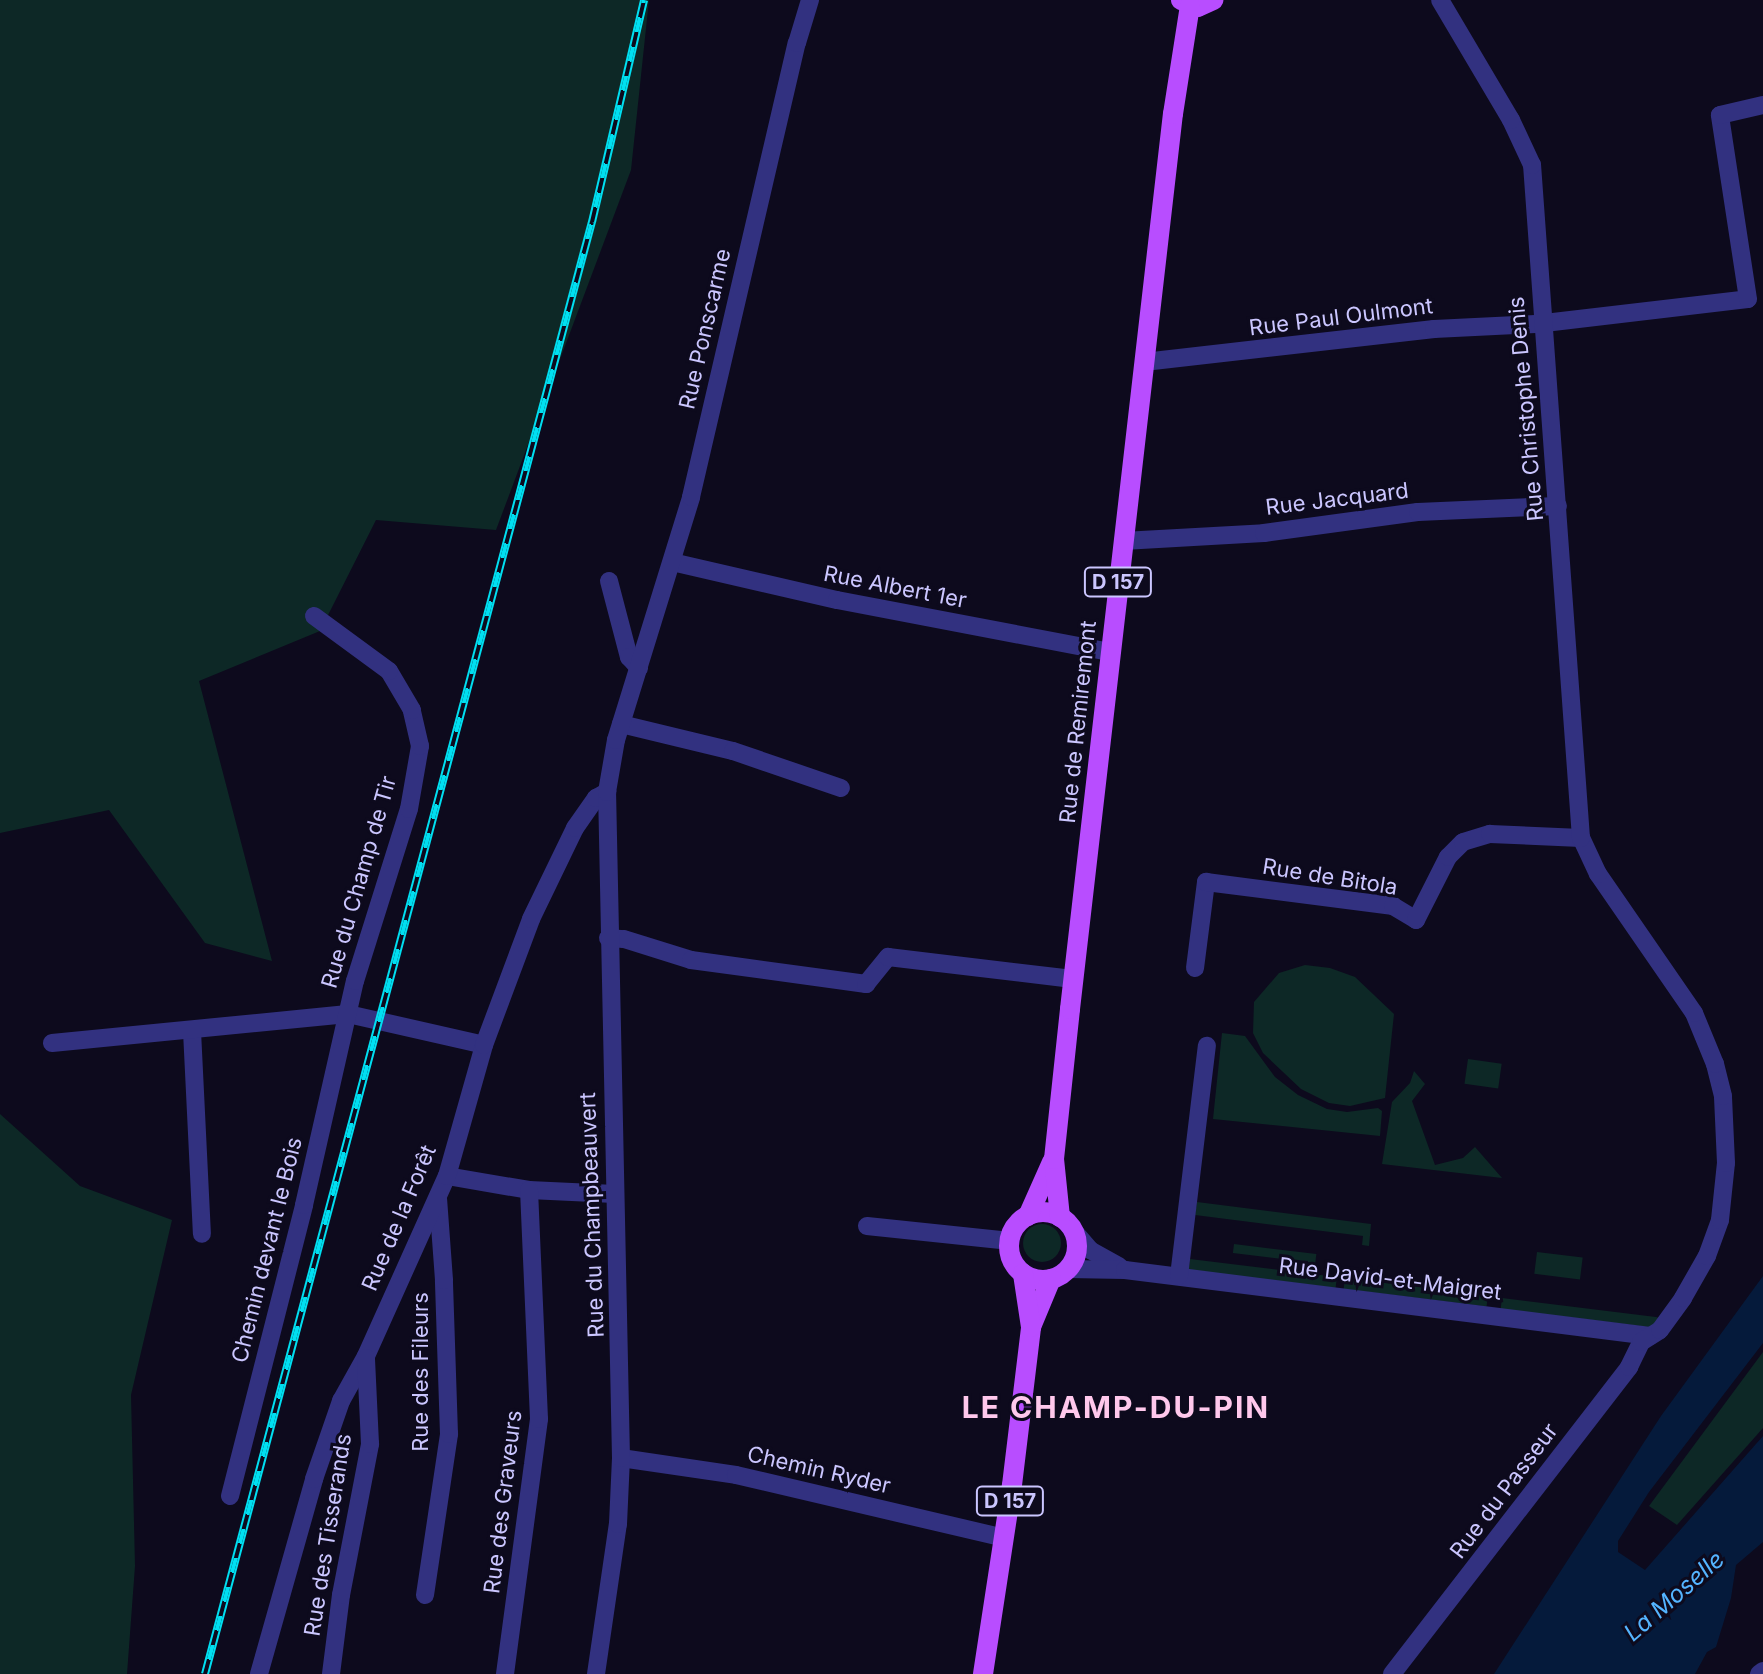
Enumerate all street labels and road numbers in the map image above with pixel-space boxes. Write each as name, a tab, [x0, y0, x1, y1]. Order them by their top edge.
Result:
street label: Rue Ponscarme	[674, 246, 736, 412]
street label: Rue Paul Oulmont	[1248, 293, 1434, 341]
street label: Rue Christophe Denis	[1503, 296, 1549, 522]
street label: Rue Jacquard	[1264, 477, 1410, 521]
street label: Rue Albert 1er	[821, 560, 969, 614]
road number: D 157	[1082, 566, 1154, 598]
street label: Rue de Remiremont	[1054, 620, 1102, 824]
street label: Rue du Champ de Tir	[316, 773, 402, 991]
street label: Rue de Bitola	[1261, 853, 1399, 901]
street label: Rue du Champbeauvert	[575, 1092, 609, 1338]
street label: Chemin devant le Bois	[226, 1135, 308, 1365]
street label: Rue de la Forêt	[356, 1141, 442, 1295]
street label: Rue David-et-Maigret	[1277, 1252, 1503, 1306]
street label: Rue des Fileurs	[408, 1292, 434, 1452]
street label: Rue des Graveurs	[479, 1409, 527, 1595]
street label: Rue du Passeur	[1445, 1418, 1563, 1564]
street label: Rue des Tisserands	[299, 1432, 357, 1638]
street label: Chemin Ryder	[745, 1441, 893, 1499]
road number: D 157	[974, 1485, 1046, 1517]

